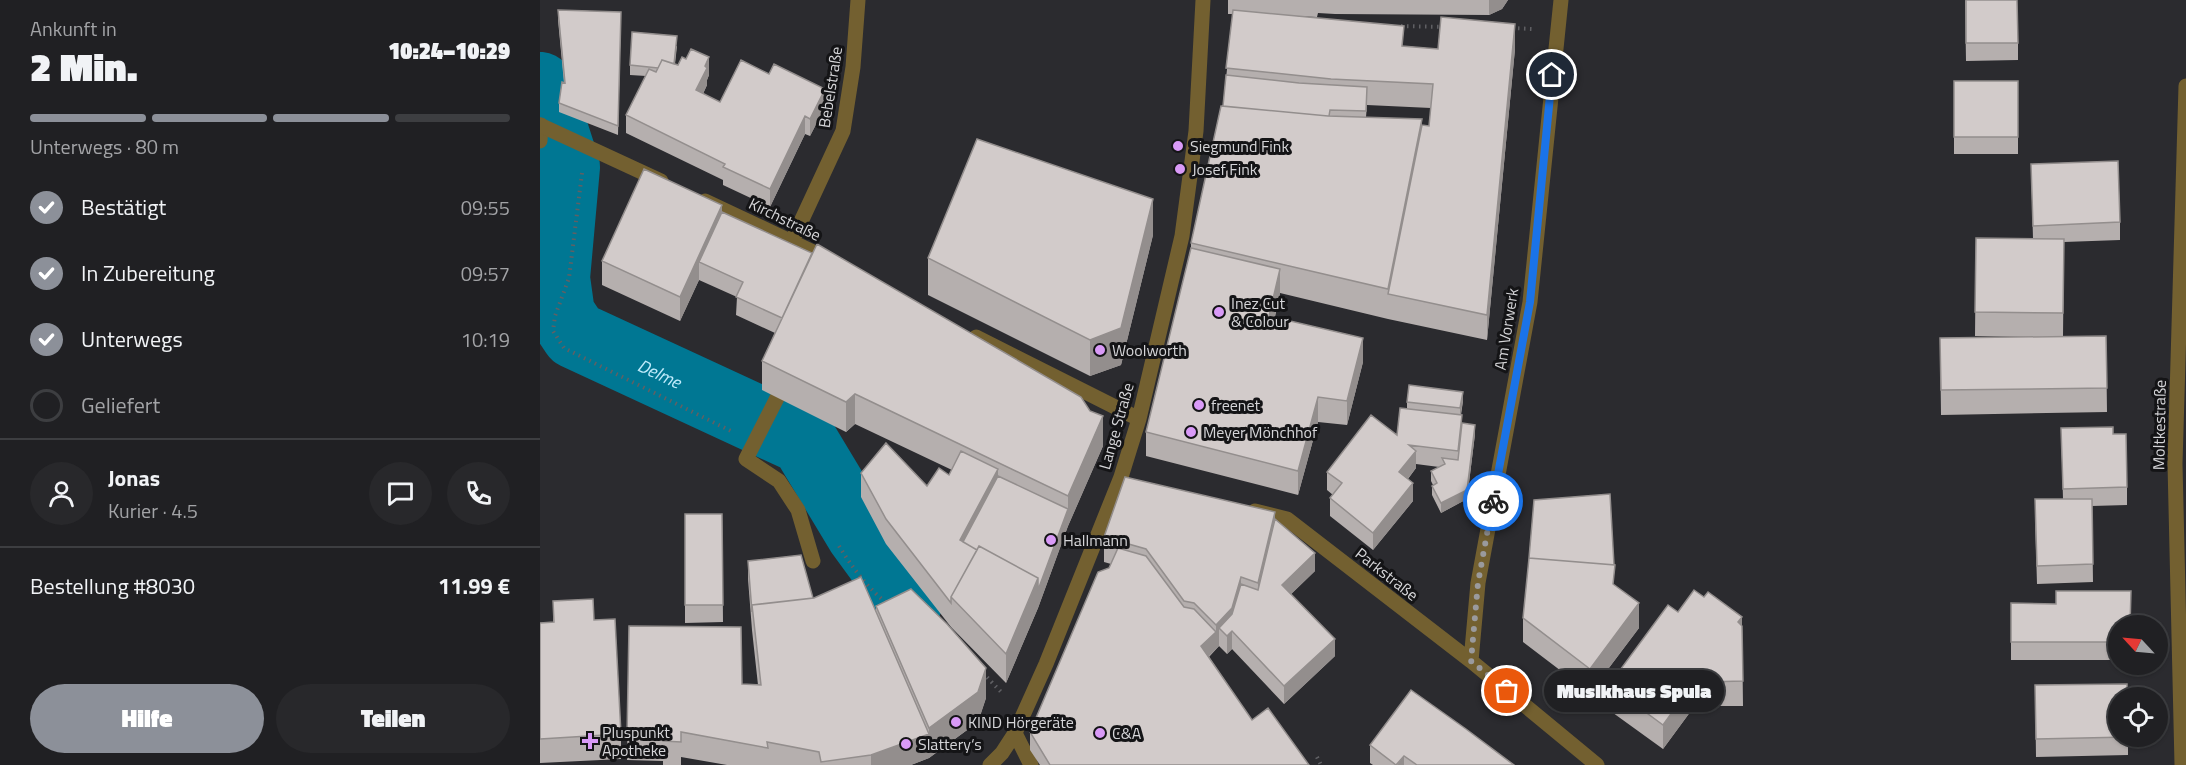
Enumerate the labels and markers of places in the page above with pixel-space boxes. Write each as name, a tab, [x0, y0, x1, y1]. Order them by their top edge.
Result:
pin	[1526, 49, 1577, 100]
place label: Siegmund Fink	[1190, 134, 1289, 158]
marker: Siegmund Fink	[1171, 139, 1185, 153]
place label: Josef Fink	[1192, 157, 1258, 181]
marker: Josef Fink	[1173, 162, 1187, 176]
place label: Inez Cut & Colour	[1231, 291, 1289, 333]
marker: Inez Cut & Colour	[1212, 305, 1226, 319]
place label: Woolworth	[1112, 338, 1187, 362]
marker: Woolworth	[1093, 343, 1107, 357]
place label: freenet	[1211, 393, 1260, 417]
marker: freenet	[1192, 398, 1206, 412]
place label: Meyer Mönchhof	[1203, 420, 1318, 444]
marker: Meyer Mönchhof	[1184, 425, 1198, 439]
place label: Hallmann	[1063, 528, 1128, 552]
marker: Hallmann	[1044, 533, 1058, 547]
pin	[1481, 665, 1532, 716]
callout: Musikhaus Spula	[1543, 670, 1723, 712]
place label: KIND Hörgeräte	[968, 710, 1074, 734]
marker: KIND Hörgeräte	[949, 715, 963, 729]
place label: Pluspunkt Apotheke	[602, 720, 670, 762]
place label: C&A	[1112, 721, 1142, 745]
marker: C&A	[1093, 726, 1107, 740]
place label: Slattery‘s	[918, 732, 982, 756]
marker: Pluspunkt Apotheke	[583, 734, 597, 748]
marker: Slattery‘s	[899, 737, 913, 751]

